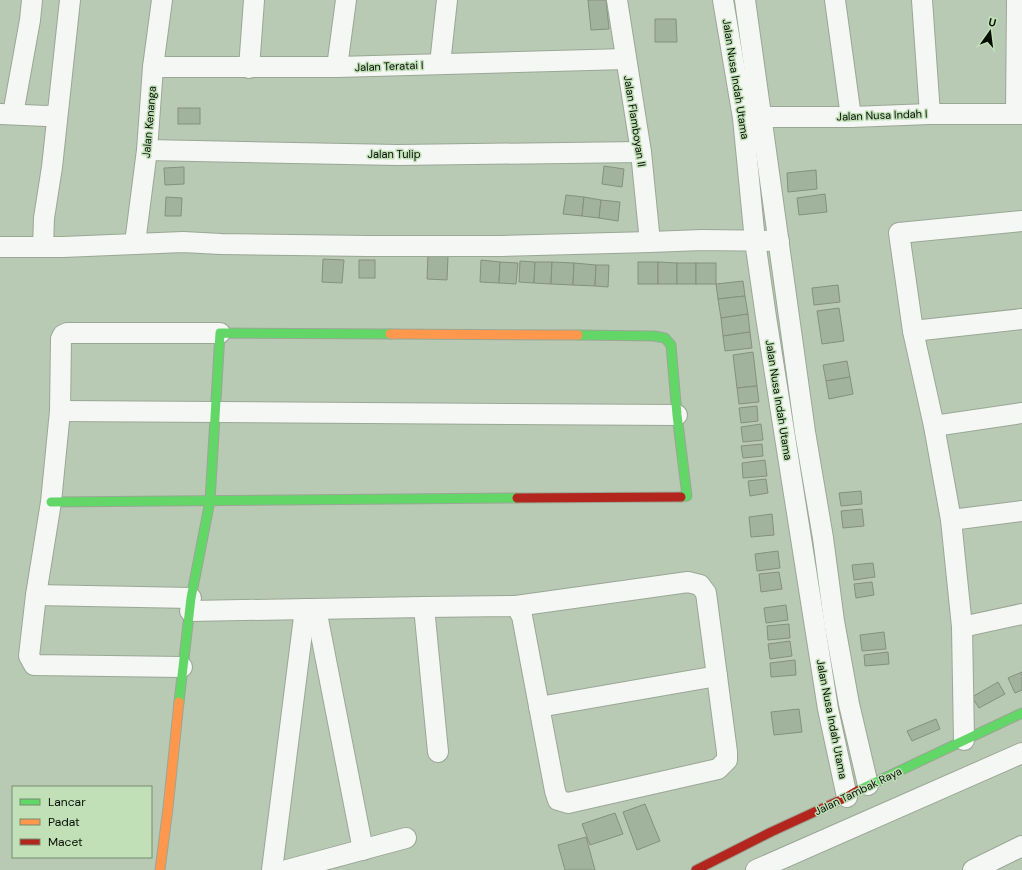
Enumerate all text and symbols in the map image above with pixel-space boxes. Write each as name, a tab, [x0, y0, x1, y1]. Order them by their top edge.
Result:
north arrow	[970, 12, 1010, 52]
text: U	[987, 15, 998, 30]
street label: Jalan Nusa Indah Utama	[720, 18, 752, 140]
street label: Jalan Teratai I	[354, 58, 424, 74]
street label: Jalan Flamboyan II	[621, 74, 649, 168]
street label: Jalan Kenanga	[139, 85, 159, 159]
street label: Jalan Nusa Indah I	[836, 106, 928, 124]
street label: Jalan Tulip	[367, 147, 421, 161]
street label: Jalan Nusa Indah Utama	[763, 339, 795, 461]
street label: Jalan Nusa Indah Utama	[814, 658, 850, 780]
street label: Jalan Tambak Raya	[812, 764, 904, 818]
legend	[12, 786, 152, 858]
text: Lancar	[48, 794, 86, 810]
text: Padat	[48, 814, 80, 830]
text: Macet	[48, 834, 83, 850]

